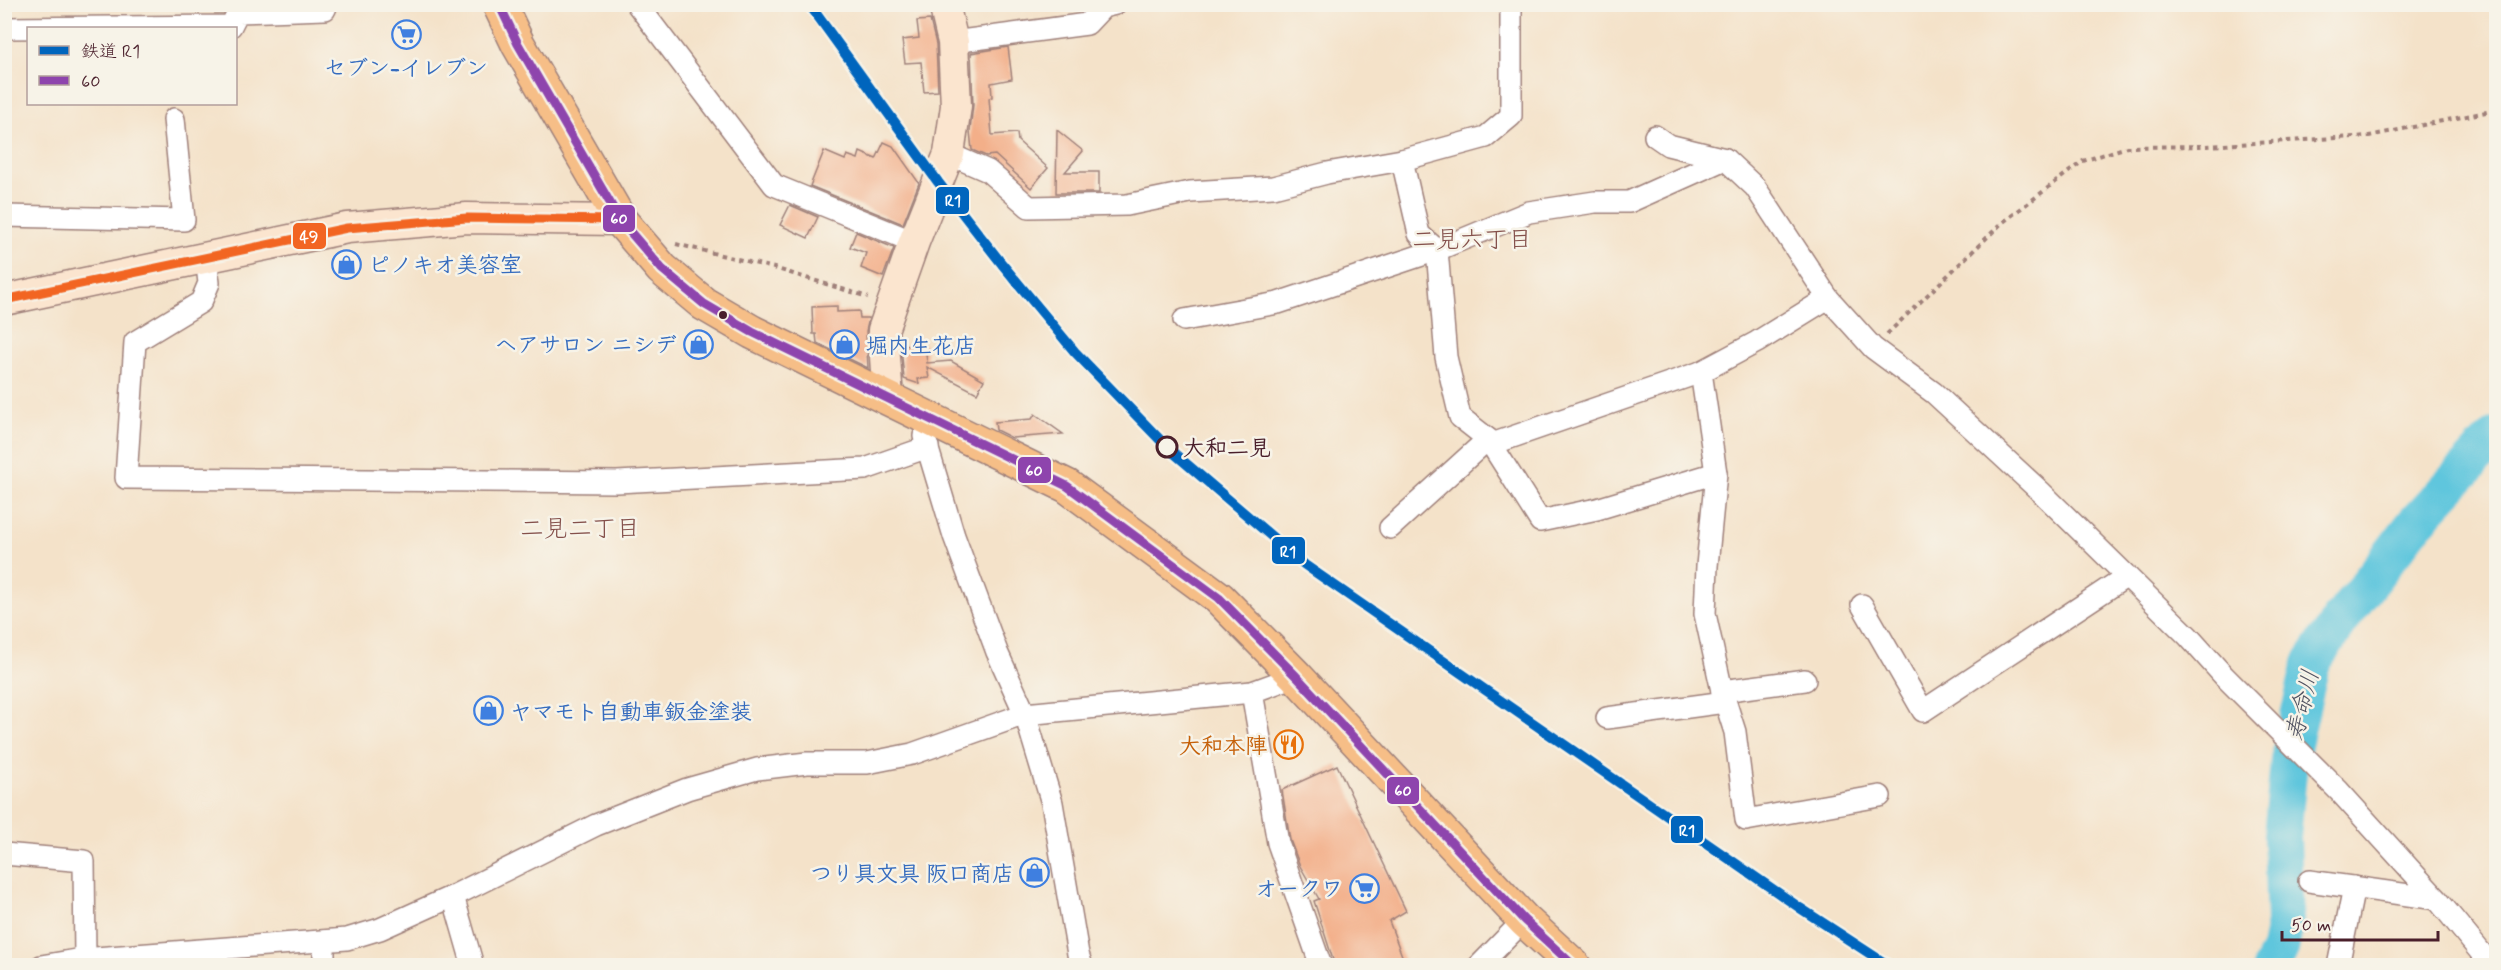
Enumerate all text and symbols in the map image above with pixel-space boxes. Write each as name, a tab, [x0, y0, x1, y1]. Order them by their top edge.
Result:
supermarket icon: セブン-イレブン	[390, 19, 422, 51]
legend	[27, 27, 237, 105]
text: 鉄道 R1	[81, 40, 140, 64]
place label: セブン-イレブン	[324, 55, 488, 83]
text: 60	[81, 70, 101, 94]
line badge: R1	[935, 186, 970, 215]
text: R1	[945, 191, 961, 212]
line badge: 60	[602, 204, 636, 233]
text: 60	[610, 209, 628, 230]
line badge: 49	[292, 222, 327, 250]
district label: 二見六丁目	[1412, 225, 1532, 256]
text: 49	[300, 227, 318, 248]
shop icon: ピノキオ美容室	[331, 248, 363, 280]
place label: ピノキオ美容室	[368, 252, 522, 280]
unlabelled marker	[717, 309, 729, 321]
shop icon: ヘアサロン ニシデ	[682, 328, 714, 360]
shop icon: 堀内生花店	[829, 329, 861, 361]
place label: ヘアサロン ニシデ	[495, 332, 677, 360]
place label: 堀内生花店	[866, 333, 976, 361]
place label: 大和二見	[1183, 435, 1271, 463]
marker: 大和二見	[1156, 436, 1178, 458]
line badge: 60	[1017, 456, 1052, 484]
text: 60	[1025, 461, 1043, 482]
district label: 二見二丁目	[520, 514, 640, 545]
line badge: R1	[1271, 536, 1306, 565]
text: R1	[1280, 542, 1296, 563]
water label: 寿命川	[2280, 667, 2327, 744]
shop icon: ヤマモト自動車鈑金塗装	[473, 695, 505, 727]
place label: ヤマモト自動車鈑金塗装	[510, 699, 752, 727]
restaurant icon: 大和本陣	[1272, 729, 1304, 761]
place label: 大和本陣	[1179, 733, 1267, 761]
line badge: 60	[1386, 776, 1420, 805]
text: 60	[1394, 781, 1412, 802]
line badge: R1	[1670, 815, 1704, 844]
text: R1	[1679, 821, 1695, 842]
shop icon: つり具文具 阪口商店	[1019, 857, 1051, 889]
place label: つり具文具 阪口商店	[810, 861, 1014, 889]
supermarket icon: オークワ	[1348, 872, 1380, 904]
place label: オークワ	[1255, 876, 1343, 904]
scale bar	[2282, 904, 2438, 942]
text: 50 m	[2291, 914, 2331, 938]

